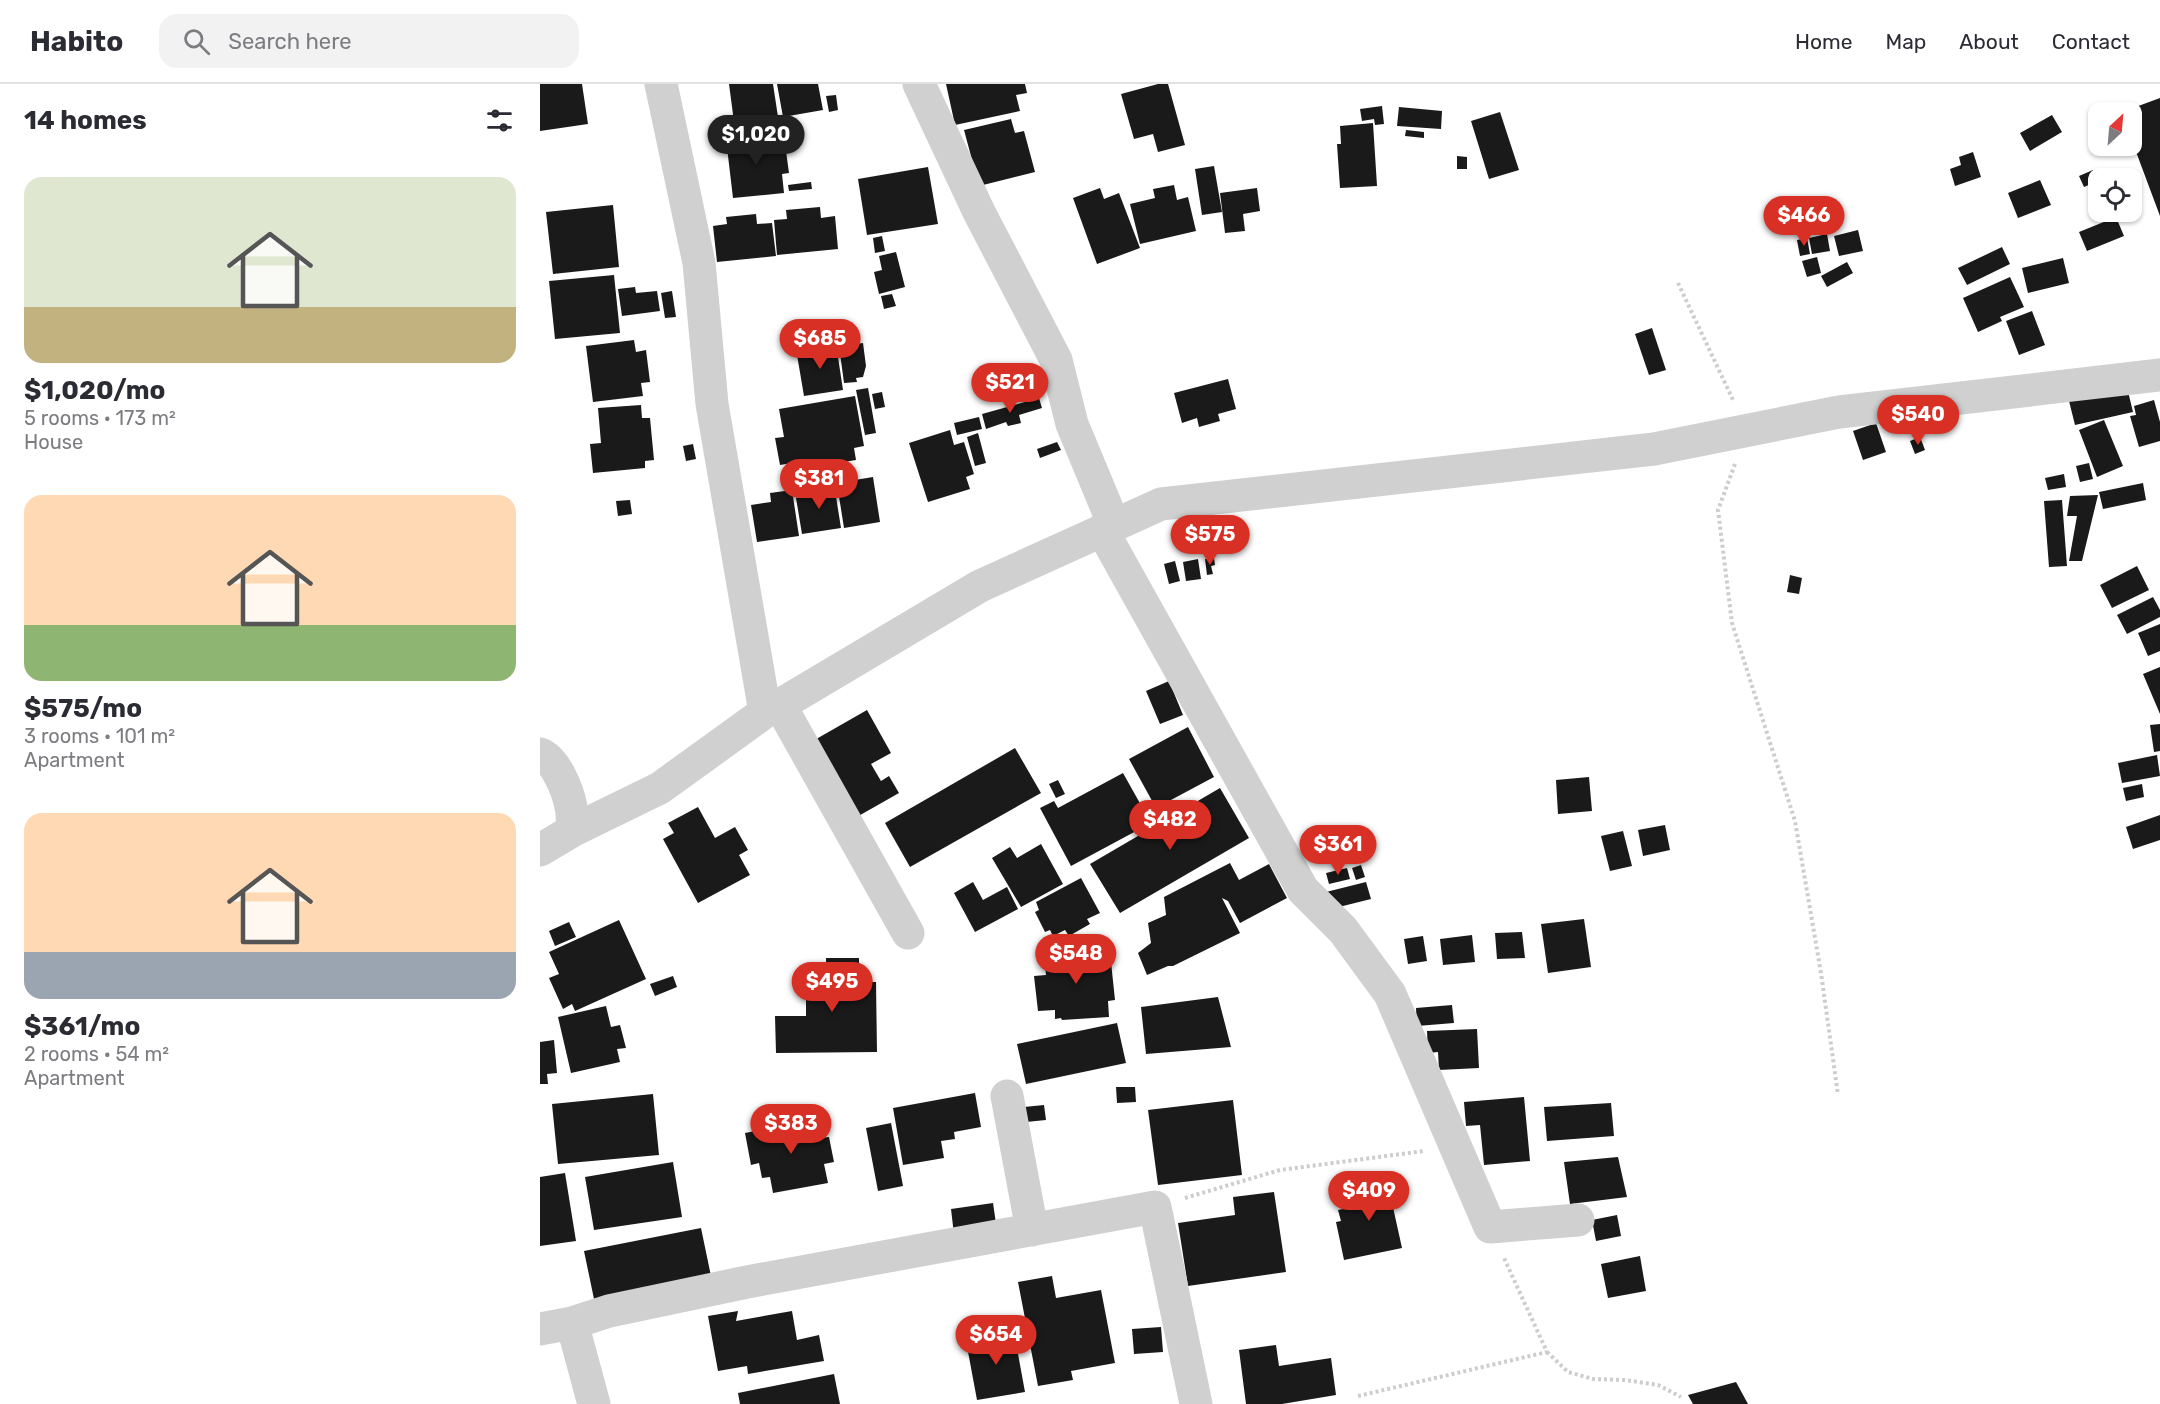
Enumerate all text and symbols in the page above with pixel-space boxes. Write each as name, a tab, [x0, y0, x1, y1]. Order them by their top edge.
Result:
search box	[159, 14, 579, 68]
text: Habito	[30, 25, 123, 58]
icon: search	[180, 25, 213, 58]
text: Search here	[228, 28, 352, 55]
text: Home	[1795, 29, 1852, 54]
text: Map	[1885, 29, 1926, 54]
text: About	[1959, 29, 2019, 54]
text: Contact	[2052, 29, 2130, 54]
north arrow	[2088, 102, 2142, 156]
map controls	[2088, 102, 2142, 222]
icon: filters	[483, 104, 516, 137]
text: 14 homes	[24, 105, 147, 136]
pin: $1,020	[707, 115, 805, 166]
text: $1,020	[722, 122, 790, 146]
button: locate	[2088, 168, 2142, 222]
pin: $466	[1768, 196, 1840, 247]
text: $466	[1777, 203, 1831, 227]
icon: home	[216, 216, 324, 324]
pin: $685	[784, 319, 856, 370]
text: $685	[794, 326, 846, 350]
pin: $521	[974, 363, 1046, 414]
text: $521	[985, 370, 1035, 394]
text: $1,020/mo	[24, 375, 165, 406]
pin: $540	[1882, 395, 1954, 446]
text: $540	[1891, 402, 1945, 426]
text: 5 rooms · 173 m²	[24, 406, 176, 430]
text: House	[24, 430, 83, 454]
pin: $381	[783, 459, 855, 510]
text: $381	[794, 466, 844, 490]
pin: $575	[1174, 515, 1246, 566]
text: $575	[1185, 522, 1235, 546]
icon: home	[216, 534, 324, 642]
text: $575/mo	[24, 693, 142, 724]
text: 3 rooms · 101 m²	[24, 724, 175, 748]
text: Apartment	[24, 748, 125, 772]
pin: $482	[1134, 800, 1206, 851]
text: $482	[1143, 807, 1197, 831]
pin: $361	[1302, 825, 1374, 876]
text: $361	[1313, 832, 1363, 856]
icon: home	[216, 852, 324, 960]
pin: $548	[1040, 934, 1112, 985]
text: $548	[1049, 941, 1103, 965]
pin: $495	[796, 962, 868, 1013]
text: $495	[806, 969, 858, 993]
text: $361/mo	[24, 1011, 140, 1042]
text: 2 rooms · 54 m²	[24, 1042, 169, 1066]
text: Apartment	[24, 1066, 125, 1090]
pin: $383	[755, 1104, 827, 1155]
text: $383	[764, 1111, 818, 1135]
pin: $409	[1333, 1171, 1405, 1222]
text: $409	[1342, 1178, 1396, 1202]
pin: $654	[960, 1315, 1032, 1366]
text: $654	[970, 1322, 1022, 1346]

